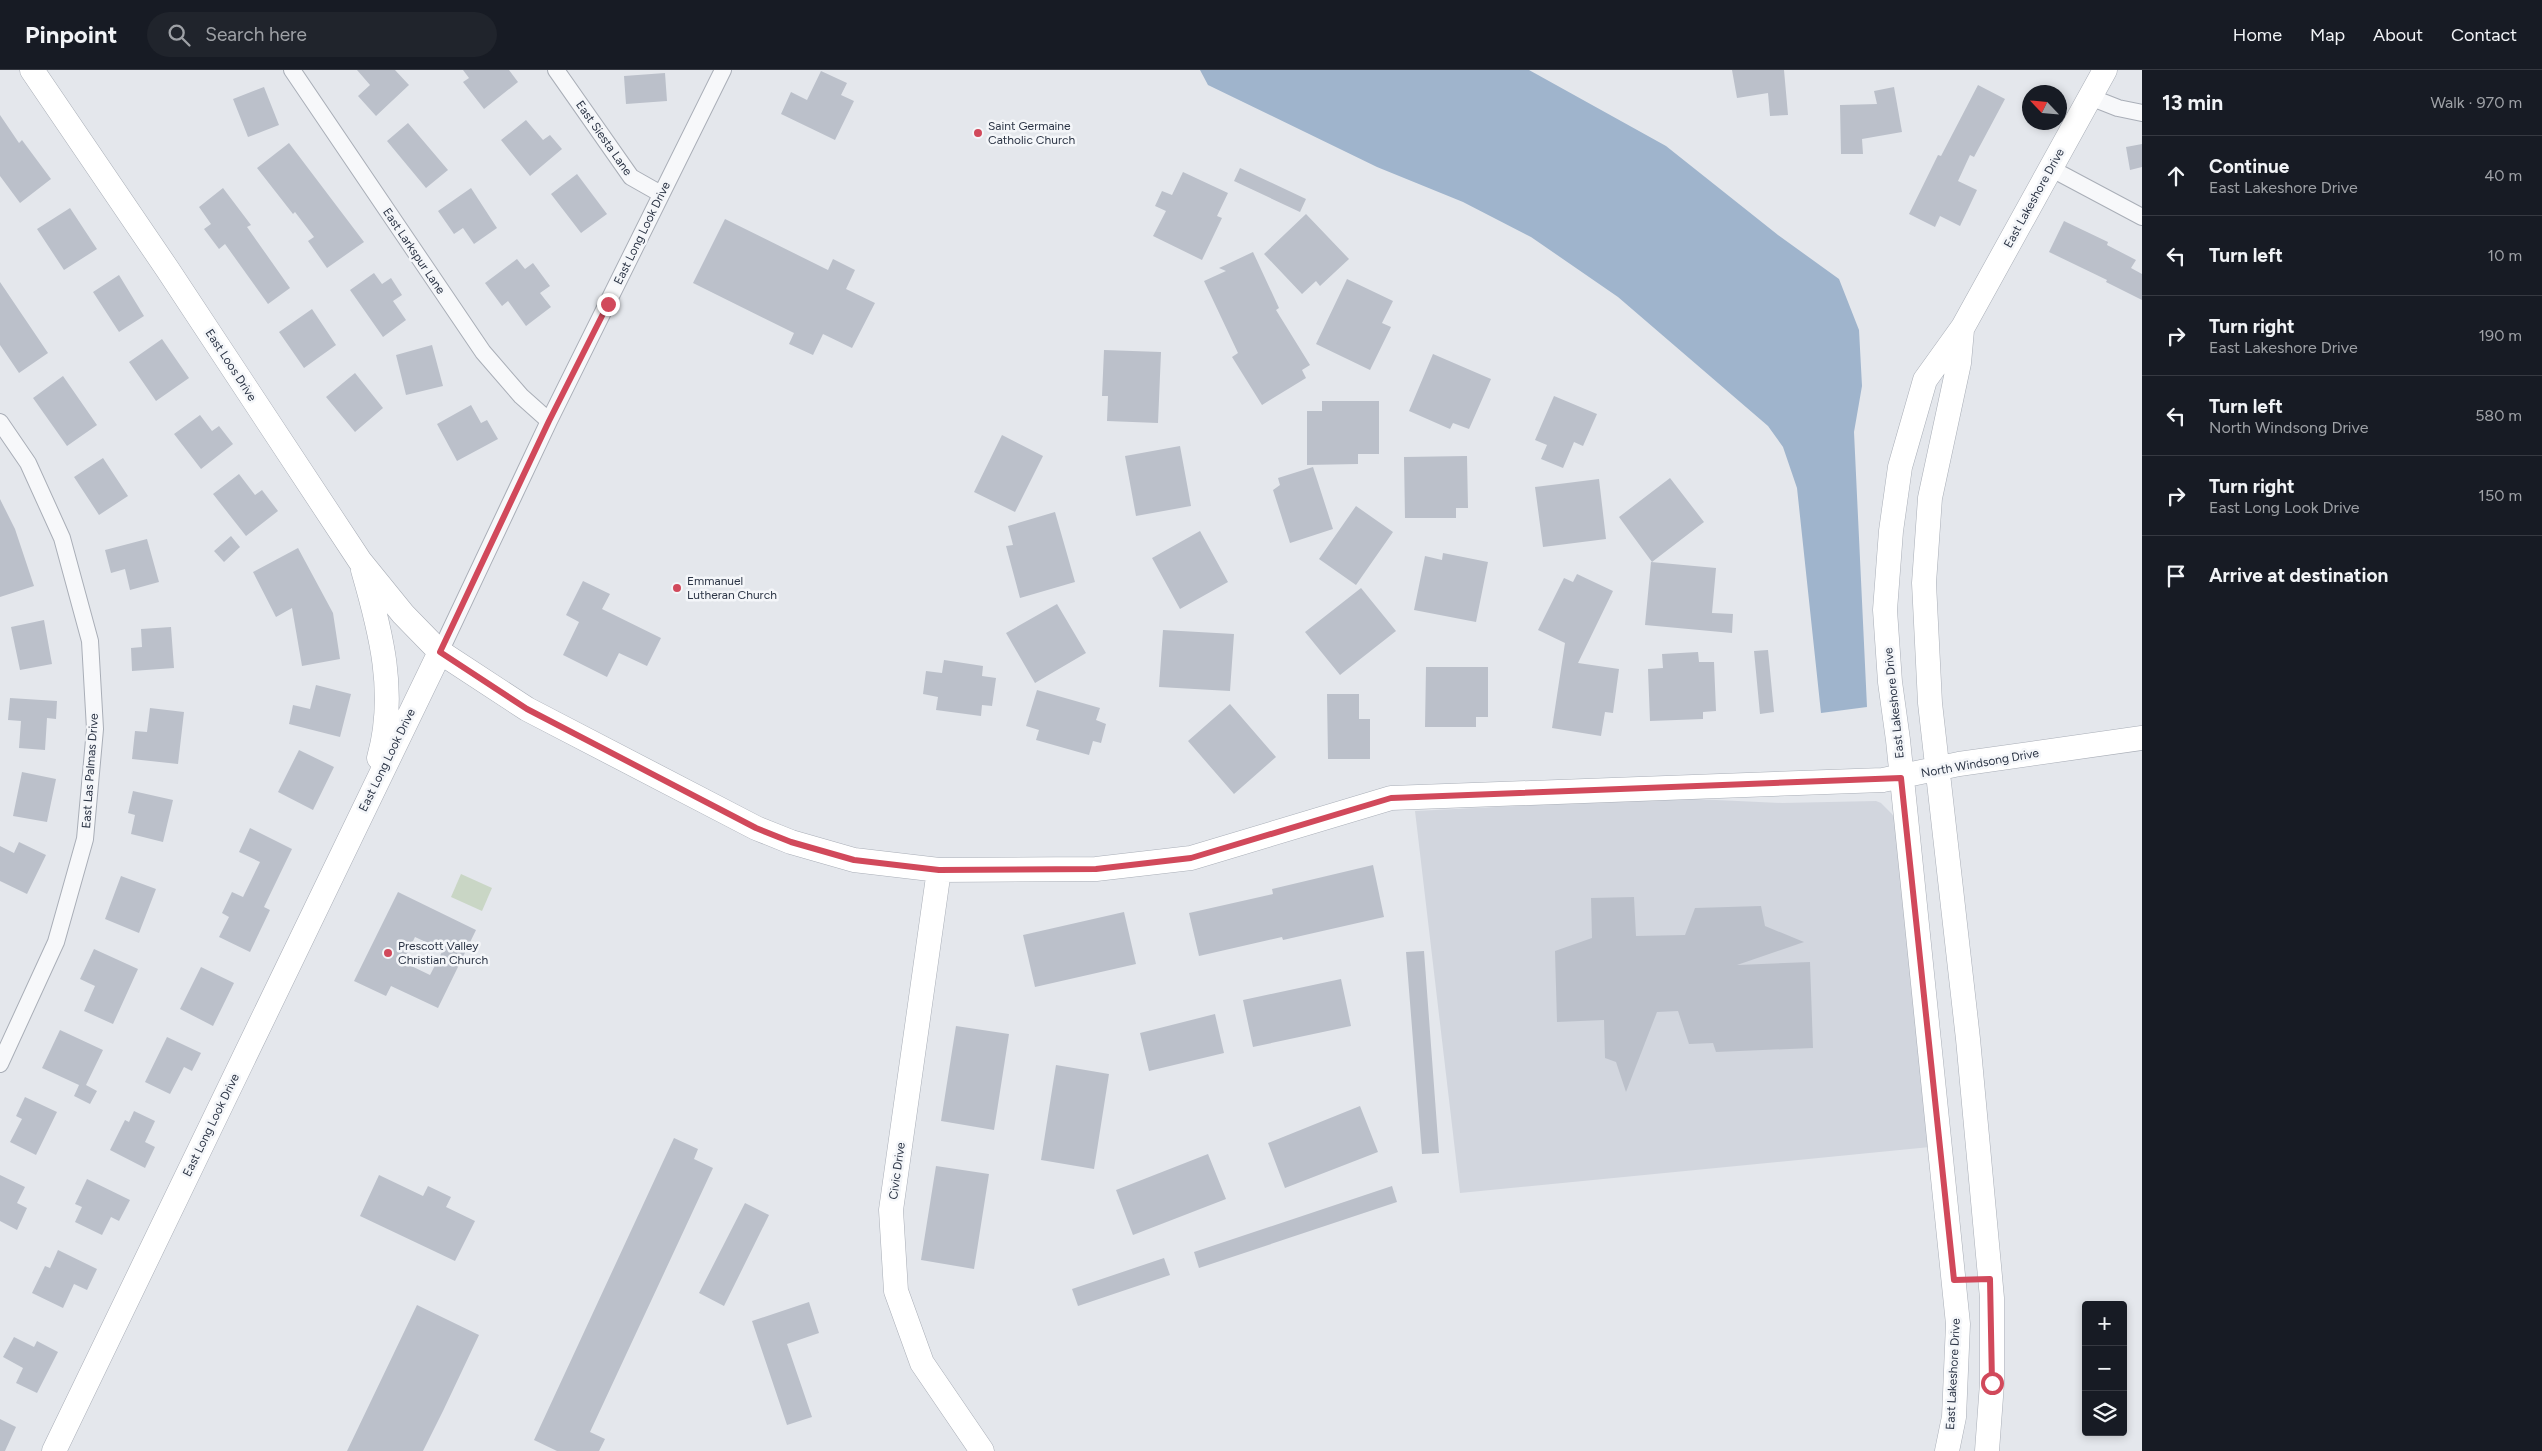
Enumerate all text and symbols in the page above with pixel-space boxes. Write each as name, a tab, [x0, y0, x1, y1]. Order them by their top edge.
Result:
search box	[147, 12, 497, 57]
text: Pinpoint	[25, 20, 117, 49]
icon: search	[165, 21, 193, 49]
text: Search here	[205, 23, 307, 46]
text: Home	[2233, 24, 2282, 46]
text: Map	[2310, 24, 2345, 46]
text: About	[2373, 24, 2423, 46]
text: Contact	[2451, 24, 2517, 46]
north arrow	[2022, 85, 2067, 130]
text: 13 min	[2162, 90, 2223, 115]
text: Walk · 970 m	[2430, 93, 2522, 112]
street label: East Siesta Lane	[573, 98, 635, 178]
place label: Saint Germaine Catholic Church	[988, 119, 1075, 147]
marker: Saint Germaine Catholic Church	[972, 127, 984, 139]
street label: East Lakeshore Drive	[2001, 145, 2067, 250]
text: Continue	[2209, 155, 2289, 178]
icon: ahead	[2162, 162, 2190, 190]
text: 40 m	[2484, 166, 2522, 185]
text: East Lakeshore Drive	[2209, 178, 2358, 197]
street label: East Long Look Drive	[611, 179, 673, 287]
street label: East Larkspur Lane	[380, 205, 448, 297]
icon: left	[2162, 242, 2190, 270]
text: Turn left	[2209, 244, 2283, 267]
text: 10 m	[2488, 246, 2522, 265]
route end	[597, 293, 620, 316]
text: Turn right	[2209, 315, 2295, 338]
icon: right	[2162, 322, 2190, 350]
street label: East Loos Drive	[203, 326, 260, 404]
text: 190 m	[2479, 326, 2522, 345]
text: East Lakeshore Drive	[2209, 338, 2358, 357]
text: Turn left	[2209, 395, 2283, 418]
icon: left	[2162, 402, 2190, 430]
text: 580 m	[2475, 406, 2522, 425]
text: North Windsong Drive	[2209, 418, 2368, 437]
text: Turn right	[2209, 475, 2295, 498]
icon: right	[2162, 482, 2190, 510]
text: 150 m	[2478, 486, 2522, 505]
text: East Long Look Drive	[2209, 498, 2360, 517]
icon: arrive	[2162, 562, 2190, 590]
text: Arrive at destination	[2209, 564, 2388, 587]
place label: Emmanuel Lutheran Church	[687, 574, 777, 602]
marker: Emmanuel Lutheran Church	[671, 582, 683, 594]
street label: East Lakeshore Drive	[1881, 646, 1907, 759]
street label: East Long Look Drive	[356, 706, 418, 814]
street label: East Las Palmas Drive	[79, 712, 101, 829]
street label: North Windsong Drive	[1920, 746, 2041, 780]
place label: Prescott Valley Christian Church	[398, 939, 488, 967]
marker: Prescott Valley Christian Church	[382, 947, 394, 959]
street label: East Long Look Drive	[180, 1071, 242, 1179]
street label: Civic Drive	[886, 1141, 908, 1201]
map controls	[2082, 1301, 2127, 1436]
button: +	[2082, 1301, 2127, 1346]
street label: East Lakeshore Drive	[1943, 1318, 1963, 1430]
button: −	[2082, 1346, 2127, 1391]
route start	[1981, 1372, 2004, 1395]
button: layers	[2082, 1391, 2127, 1436]

